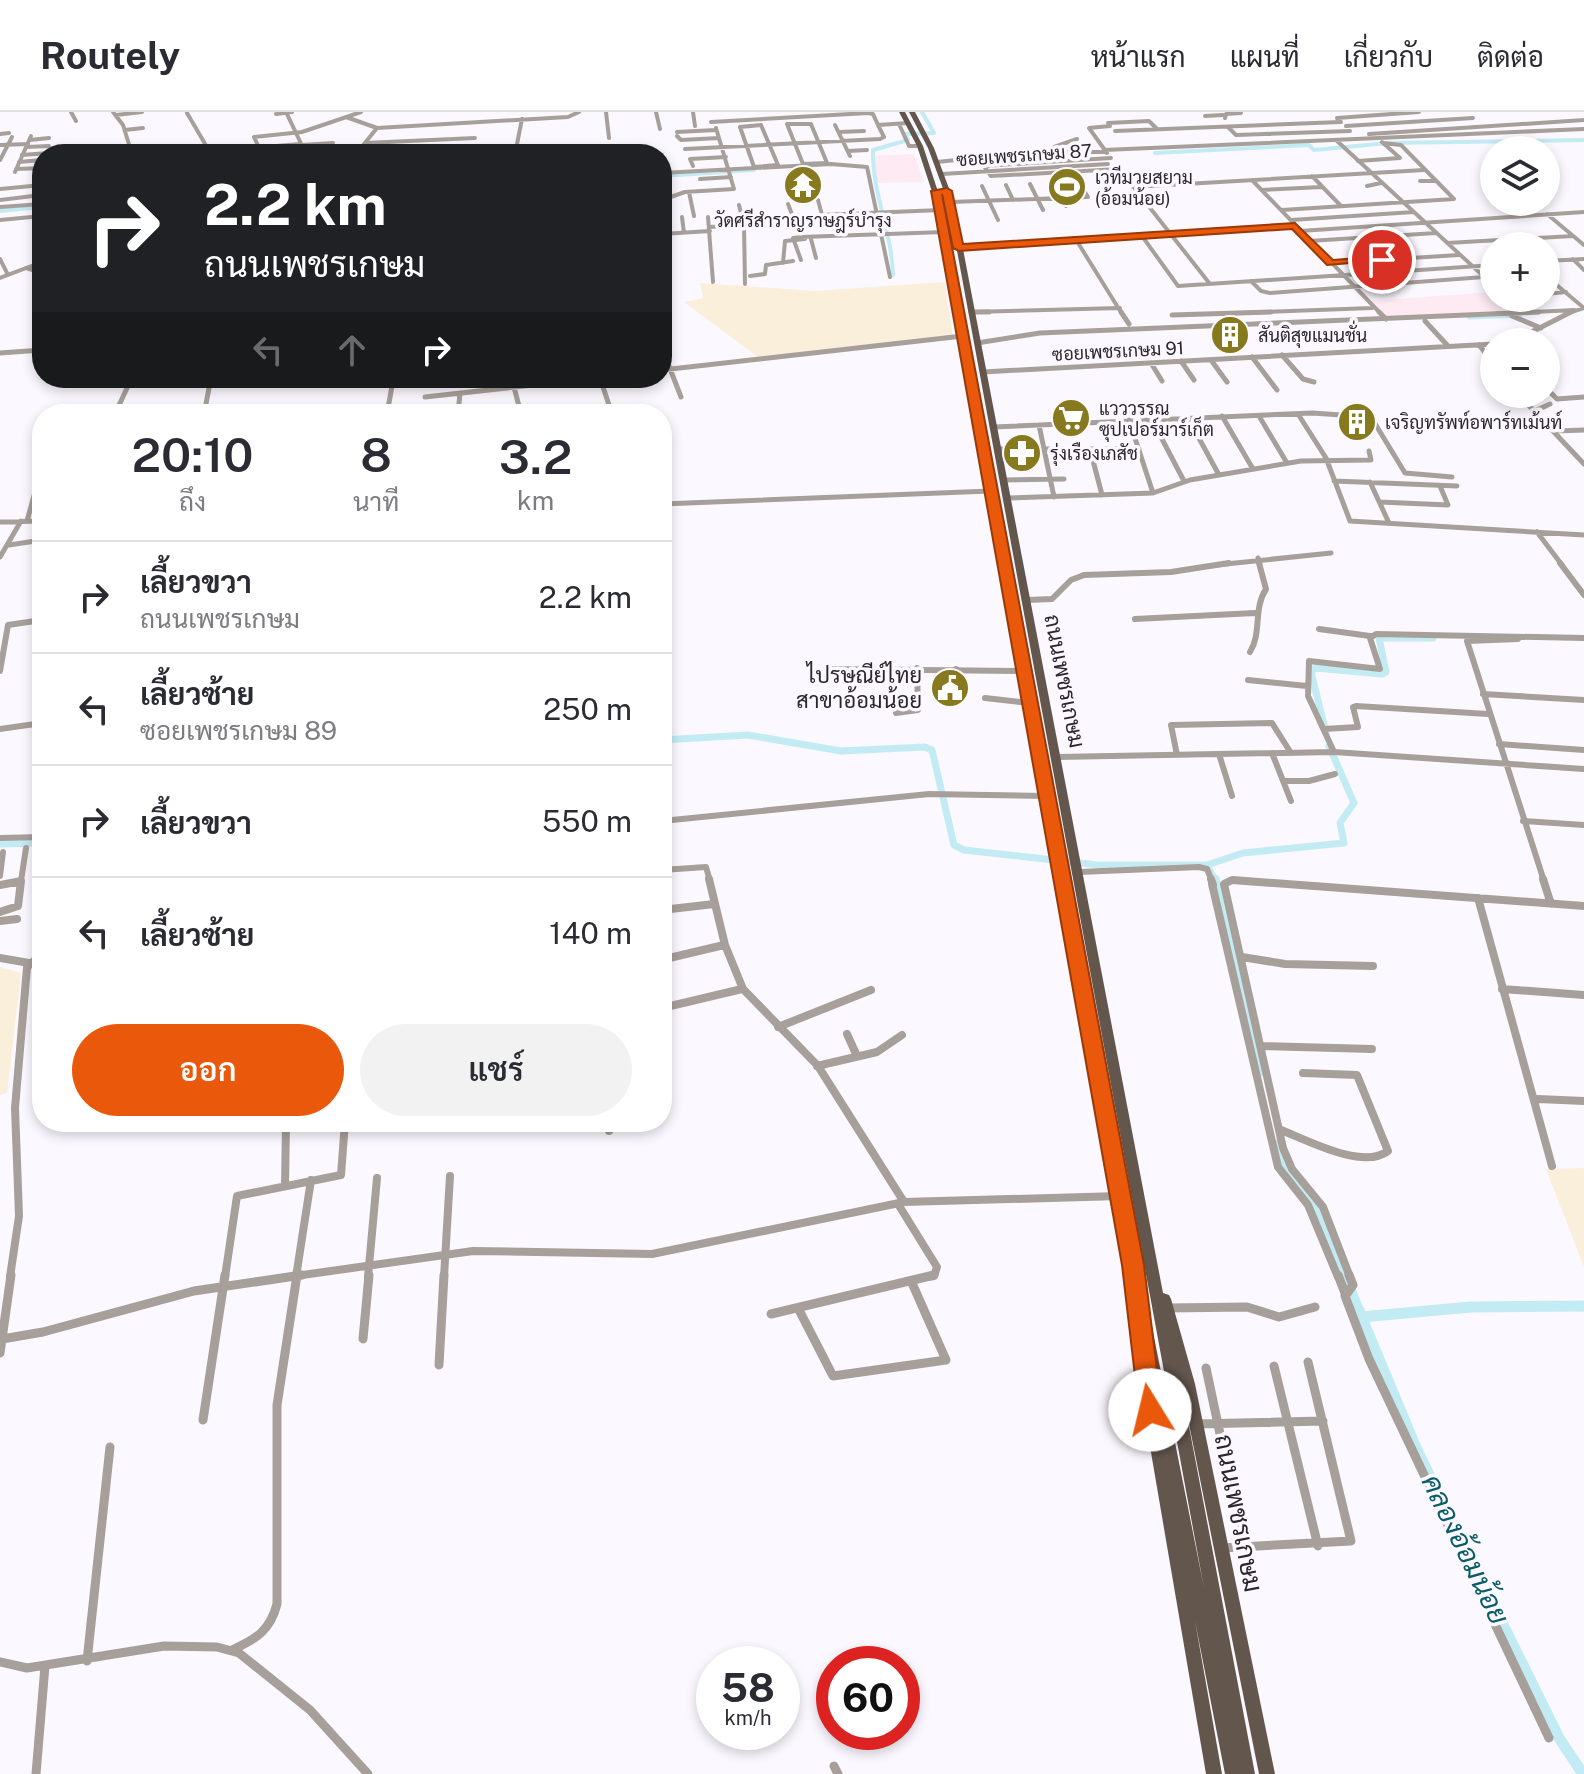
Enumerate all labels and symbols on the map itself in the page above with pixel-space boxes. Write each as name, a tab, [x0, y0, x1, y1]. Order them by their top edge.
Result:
street label: ซอยเพชรเกษม 87	[956, 140, 1092, 170]
temple icon: วัดศรีสําราญราษฎร์บํารุง	[782, 164, 824, 206]
place label: เวทีมวยสยาม (อ้อมน้อย)	[1095, 165, 1193, 209]
sports icon: เวทีมวยสยาม (อ้อมน้อย)	[1046, 166, 1088, 208]
place label: วัดศรีสําราญราษฎร์บํารุง	[714, 208, 892, 233]
pin	[1348, 226, 1416, 294]
building icon: สันติสุขแมนชั่น	[1209, 314, 1251, 356]
place label: สันติสุขแมนชั่น	[1258, 320, 1367, 348]
street label: ซอยเพชรเกษม 91	[1051, 337, 1185, 365]
supermarket icon: แวววรรณ ซุปเปอร์มาร์เก็ต	[1050, 397, 1092, 439]
place label: แวววรรณ ซุปเปอร์มาร์เก็ต	[1099, 398, 1214, 442]
building icon: เจริญทรัพท์อพาร์ทเม้นท์	[1336, 401, 1378, 443]
place label: เจริญทรัพท์อพาร์ทเม้นท์	[1385, 410, 1562, 434]
pharmacy icon: รุ่งเรืองเภสัช	[1001, 432, 1043, 474]
place label: รุ่งเรืองเภสัช	[1050, 442, 1138, 466]
street label: ถนนเพชรเกษม	[1039, 612, 1091, 750]
place label: ไปรษณีย์ไทย สาขาอ้อมน้อย	[796, 661, 922, 713]
public building icon: ไปรษณีย์ไทย สาขาอ้อมน้อย	[929, 667, 971, 709]
position arrow	[1108, 1368, 1192, 1452]
street label: ถนนเพชรเกษม	[1209, 1432, 1269, 1594]
water label: คลองอ้อมน้อย	[1416, 1468, 1518, 1629]
speed limit sign: 60	[816, 1646, 920, 1750]

